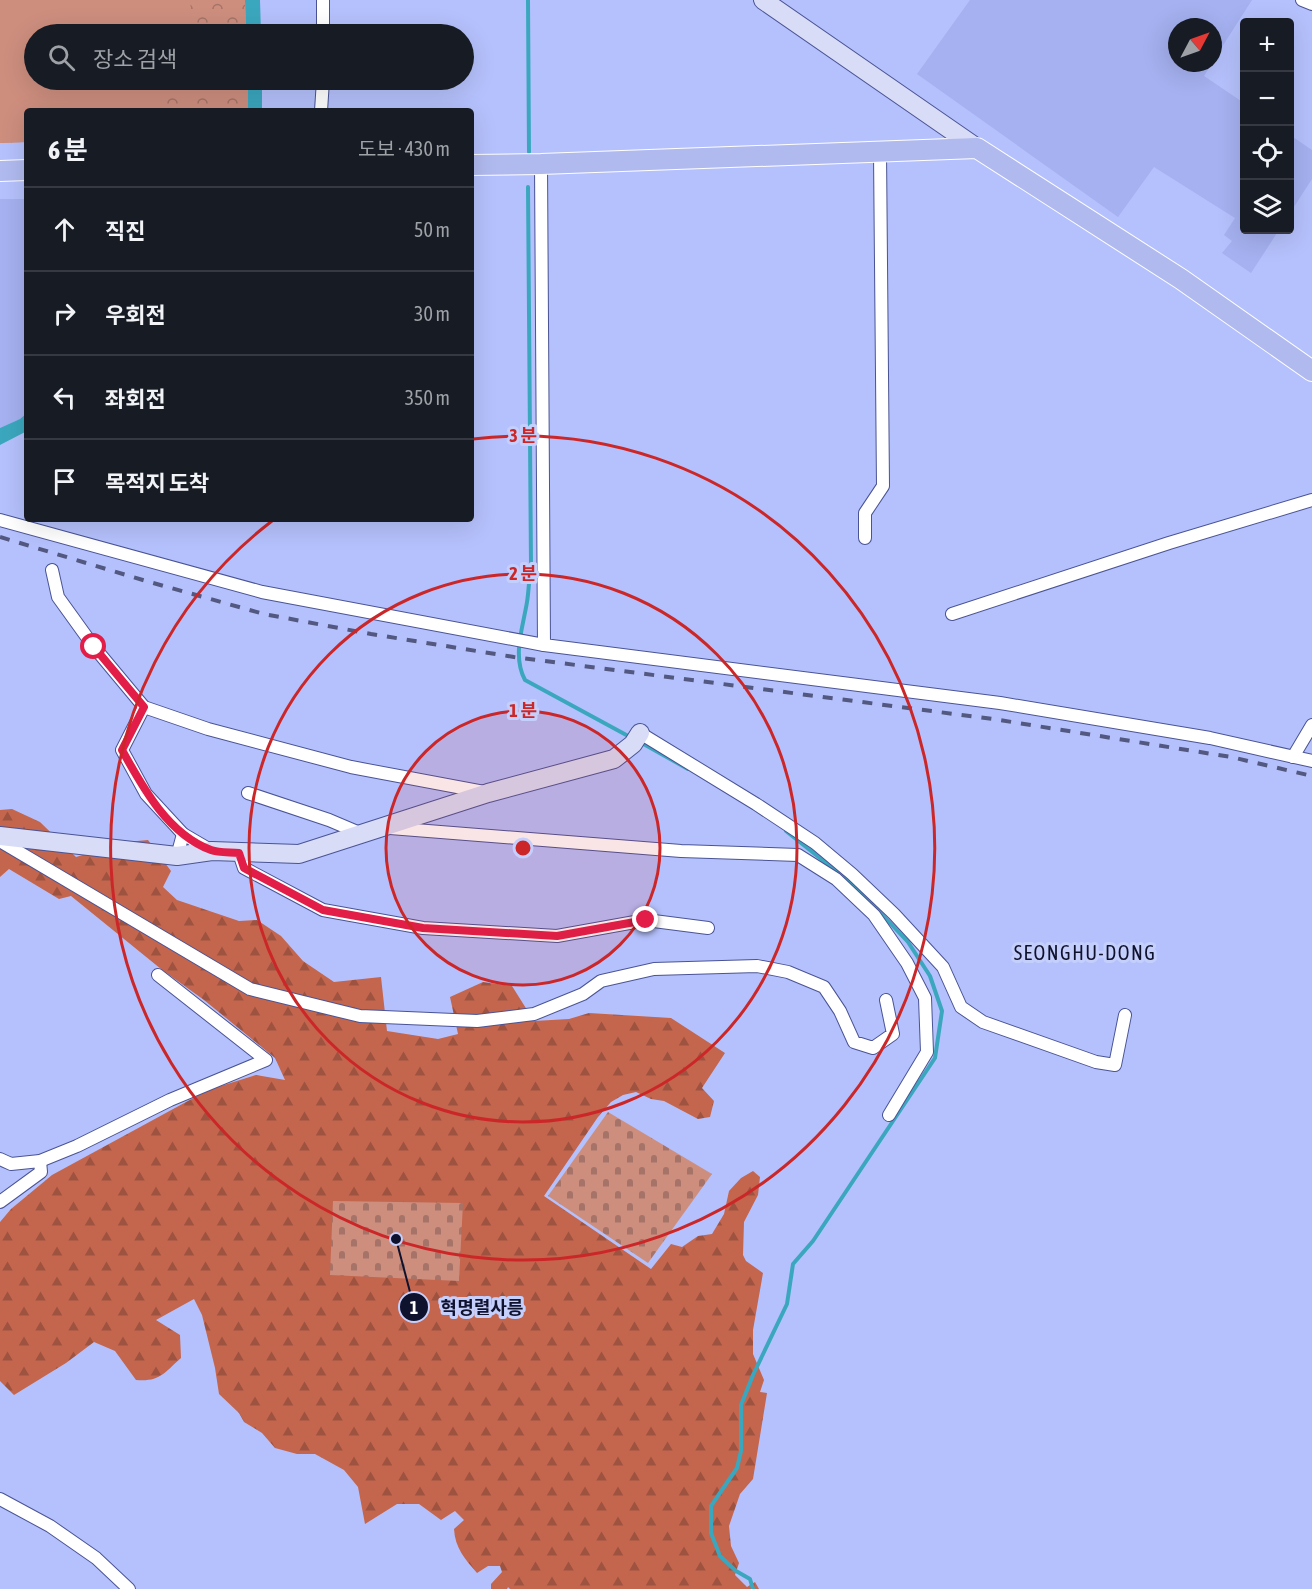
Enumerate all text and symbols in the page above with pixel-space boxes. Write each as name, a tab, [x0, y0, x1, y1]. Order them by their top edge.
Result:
north arrow	[1168, 18, 1222, 72]
map controls	[1240, 18, 1294, 234]
button: +	[1240, 18, 1294, 72]
search box	[24, 24, 474, 90]
icon: search	[45, 41, 78, 74]
text: 장소 검색	[93, 46, 177, 72]
button: −	[1240, 72, 1294, 126]
button: locate	[1240, 126, 1294, 180]
text: 6 분	[48, 135, 88, 165]
text: 도보 · 430 m	[358, 137, 450, 160]
button: layers	[1240, 180, 1294, 234]
icon: ahead	[48, 213, 81, 246]
text: 직진	[105, 218, 145, 244]
text: 50 m	[414, 218, 450, 241]
icon: right	[48, 297, 81, 330]
text: 우회전	[105, 302, 166, 328]
text: 30 m	[414, 302, 450, 325]
icon: left	[48, 381, 81, 414]
text: 좌회전	[105, 386, 166, 412]
text: 350 m	[405, 386, 450, 409]
text: 3 분	[509, 425, 537, 446]
icon: arrive	[48, 465, 81, 498]
text: 목적지 도착	[105, 470, 209, 496]
text: 2 분	[509, 563, 537, 584]
route start	[80, 633, 106, 659]
text: 1 분	[509, 700, 537, 721]
centre of rings	[513, 838, 533, 858]
route end	[632, 906, 658, 932]
district label: SEONGHU-DONG	[1014, 941, 1156, 964]
callout: 혁명렬사릉	[399, 1289, 536, 1325]
text: 1	[410, 1297, 418, 1318]
text: 혁명렬사릉	[441, 1297, 523, 1318]

